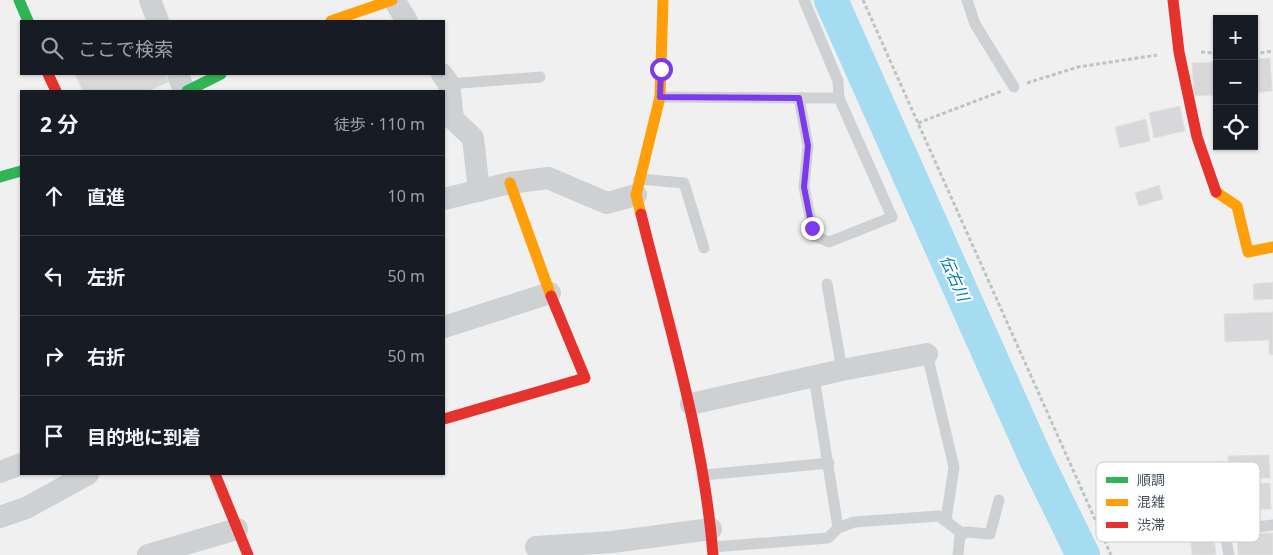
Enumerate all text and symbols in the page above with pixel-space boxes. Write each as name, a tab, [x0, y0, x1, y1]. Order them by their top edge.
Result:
map controls	[1213, 15, 1258, 150]
button: +	[1213, 15, 1258, 60]
search box	[20, 20, 445, 75]
icon: search	[38, 34, 66, 62]
text: ここで検索	[78, 36, 173, 62]
route start	[650, 58, 673, 81]
button: −	[1213, 60, 1258, 105]
button: locate	[1213, 105, 1258, 150]
text: 2 分	[40, 110, 78, 138]
text: 徒歩 · 110 m	[334, 113, 425, 135]
icon: ahead	[40, 182, 68, 210]
text: 直進	[87, 184, 125, 210]
text: 10 m	[388, 185, 425, 207]
route end	[801, 217, 824, 240]
water label: 伝右川	[935, 252, 976, 306]
icon: left	[40, 262, 68, 290]
text: 左折	[87, 264, 125, 290]
text: 50 m	[388, 265, 425, 287]
icon: right	[40, 342, 68, 370]
text: 右折	[87, 344, 125, 370]
text: 50 m	[388, 345, 425, 367]
icon: arrive	[40, 422, 68, 450]
text: 目的地に到着	[87, 424, 201, 450]
legend	[1096, 462, 1260, 542]
text: 順調	[1137, 470, 1165, 489]
text: 混雑	[1137, 492, 1165, 511]
text: 渋滞	[1137, 515, 1165, 534]

